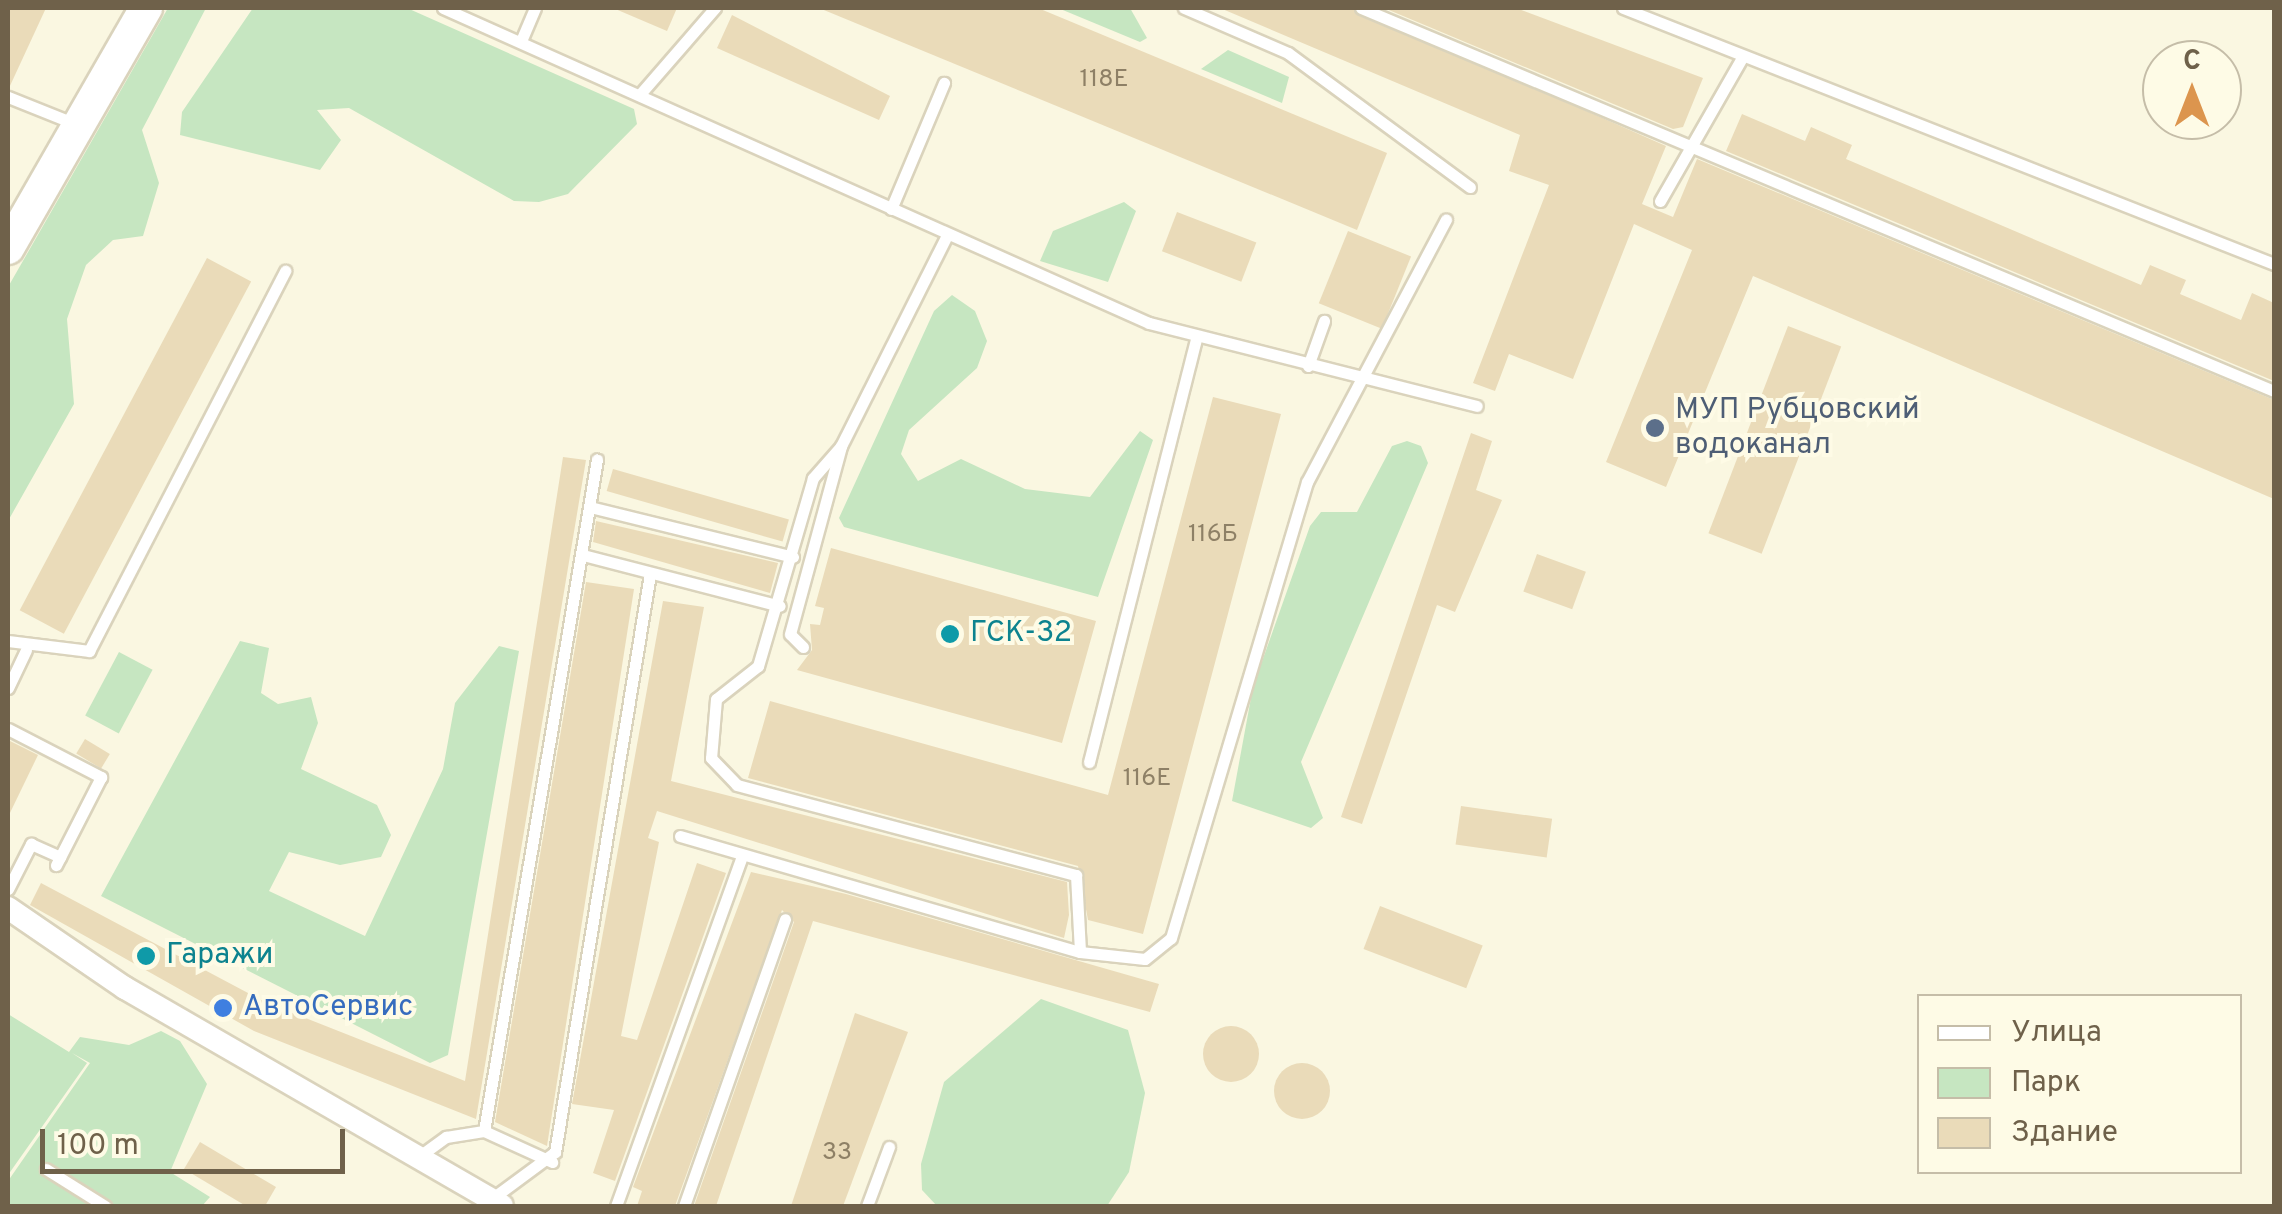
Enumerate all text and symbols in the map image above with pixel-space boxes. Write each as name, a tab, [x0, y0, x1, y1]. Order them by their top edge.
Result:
north arrow	[2142, 40, 2242, 140]
text: С	[2183, 44, 2201, 80]
house number: 118Е	[1080, 65, 1128, 95]
place label: МУП Рубцовский водоканал	[1675, 393, 1920, 464]
marker: МУП Рубцовский водоканал	[1644, 417, 1666, 439]
house number: 116Б	[1188, 520, 1238, 550]
place label: ГСК-32	[970, 616, 1072, 652]
marker: ГСК-32	[939, 623, 961, 645]
house number: 116Е	[1123, 764, 1171, 794]
place label: Гаражи	[166, 938, 274, 974]
marker: Гаражи	[135, 945, 157, 967]
place label: АвтоСервис	[243, 990, 413, 1026]
legend	[1917, 994, 2242, 1174]
marker: АвтоСервис	[212, 997, 234, 1019]
text: Улица	[2011, 1015, 2102, 1052]
text: Парк	[2011, 1065, 2081, 1102]
scale bar	[45, 1109, 350, 1171]
text: Здание	[2011, 1115, 2118, 1152]
text: 100 m	[57, 1128, 139, 1165]
house number: 33	[822, 1138, 852, 1168]

